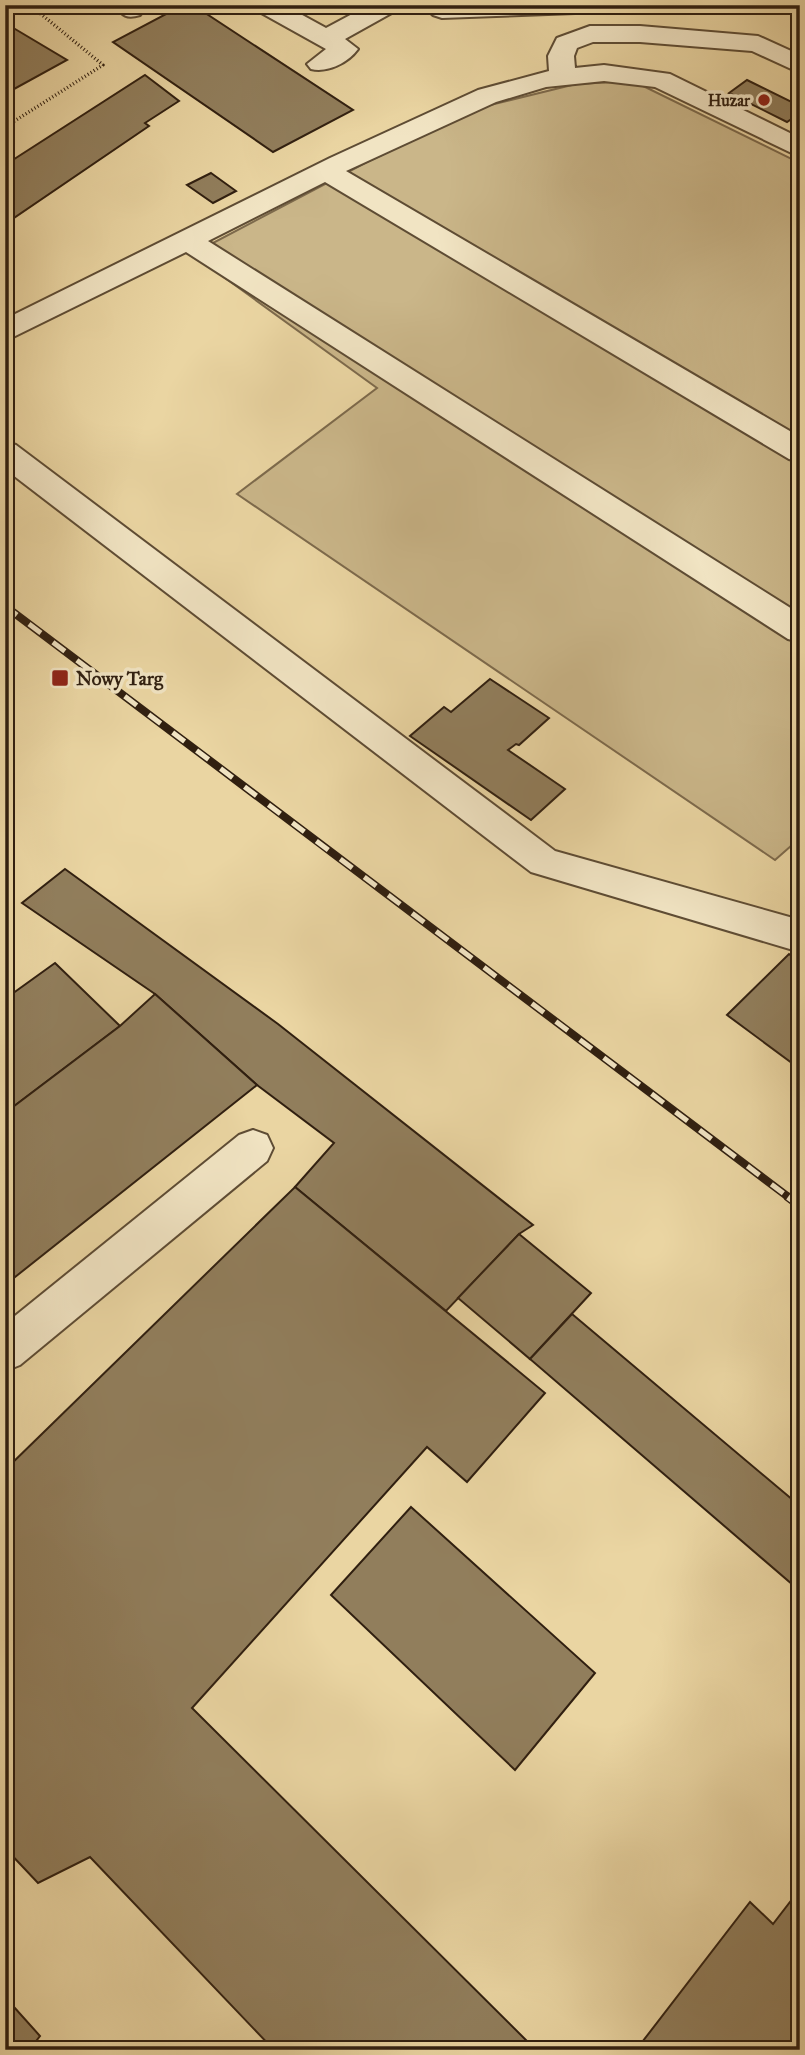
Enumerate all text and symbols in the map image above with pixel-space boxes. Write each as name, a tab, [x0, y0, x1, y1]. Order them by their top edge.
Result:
place label: Huzar	[708, 91, 751, 110]
marker: Huzar	[756, 92, 772, 108]
place label: Nowy Targ	[76, 667, 164, 691]
marker: Nowy Targ	[50, 668, 70, 688]

